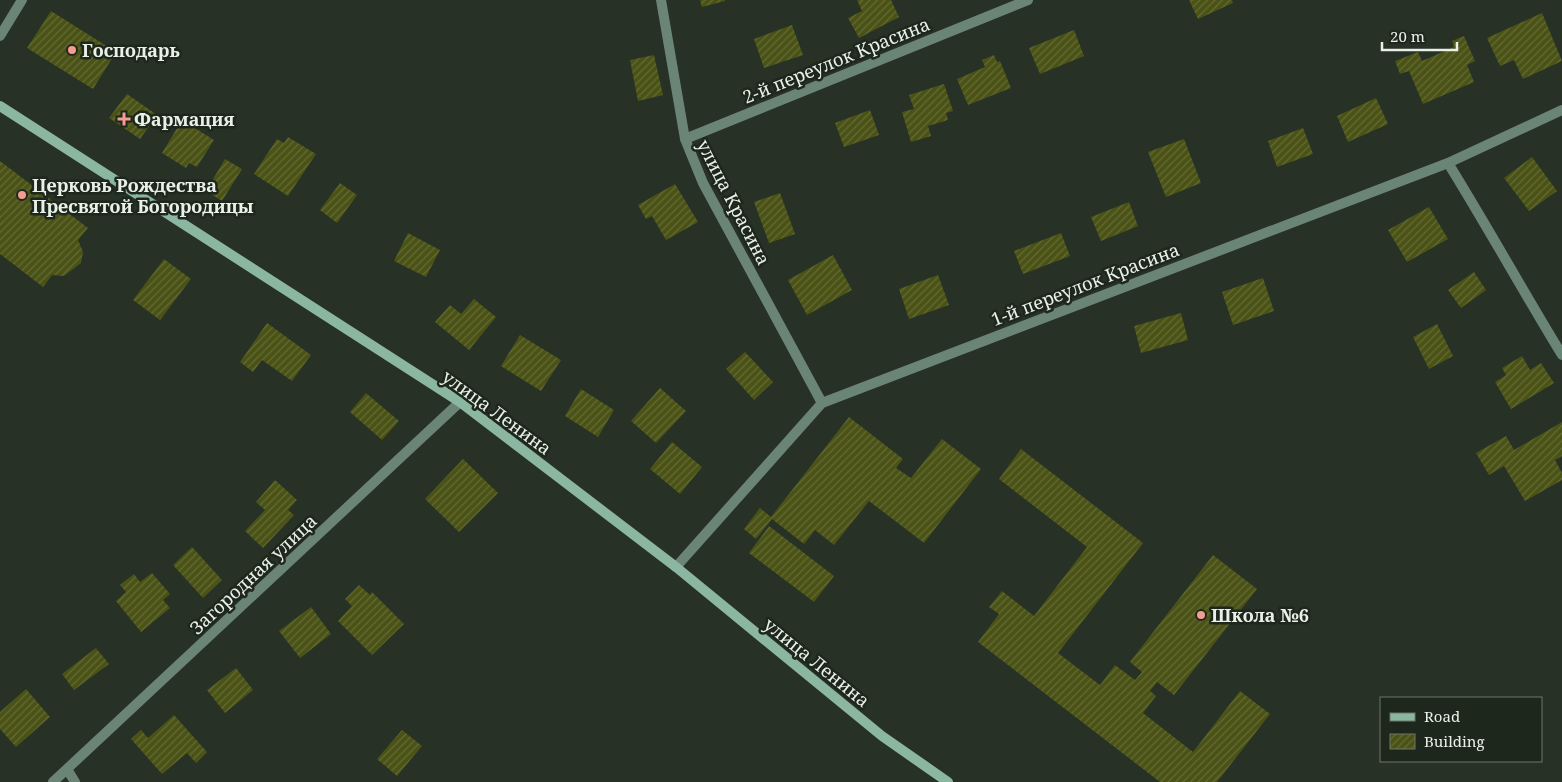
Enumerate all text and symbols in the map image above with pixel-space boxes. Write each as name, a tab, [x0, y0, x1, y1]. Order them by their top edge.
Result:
street label: 2-й переулок Красина	[739, 11, 933, 109]
scale bar	[1382, 20, 1457, 52]
text: 20 m	[1390, 26, 1425, 46]
place label: Господарь	[82, 38, 180, 62]
marker: Господарь	[66, 44, 78, 56]
place label: Фармация	[134, 107, 235, 131]
marker: Фармация	[118, 113, 130, 125]
street label: улица Красина	[692, 135, 776, 269]
place label: Церковь Рождества Пресвятой Богородицы	[32, 173, 254, 218]
marker: Церковь Рождества Пресвятой Богородицы	[16, 189, 28, 201]
street label: 1-й переулок Красина	[987, 237, 1183, 331]
street label: улица Ленина	[438, 364, 556, 460]
street label: Загородная улица	[184, 509, 322, 639]
place label: Школа №6	[1211, 603, 1309, 627]
marker: Школа №6	[1195, 609, 1207, 621]
street label: улица Ленина	[759, 612, 875, 712]
legend	[1380, 697, 1542, 762]
text: Road	[1424, 706, 1460, 726]
text: Building	[1424, 731, 1485, 751]

